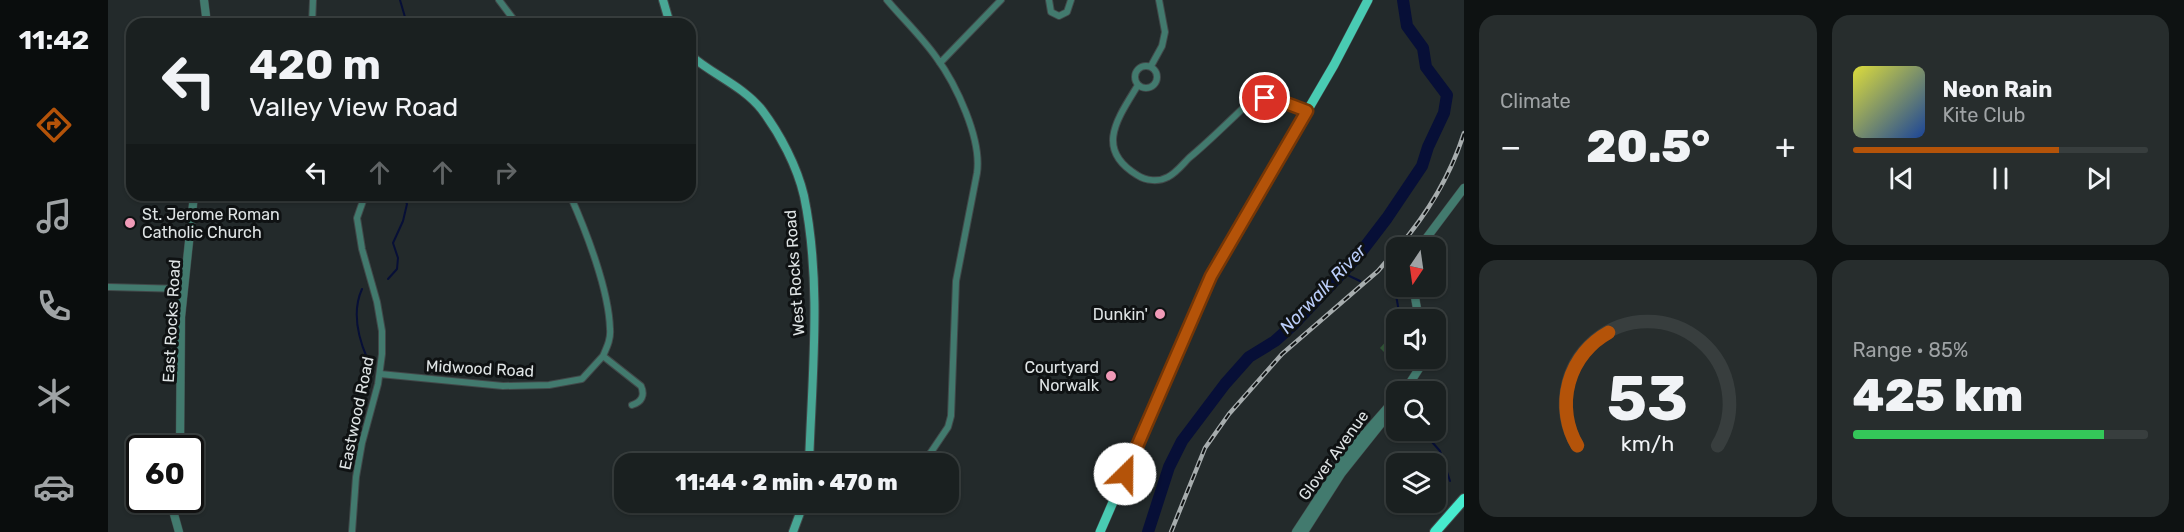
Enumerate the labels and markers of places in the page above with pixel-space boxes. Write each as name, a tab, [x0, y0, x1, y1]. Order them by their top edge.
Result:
pin	[1239, 72, 1290, 123]
place label: St. Jerome Roman Catholic Church	[142, 205, 280, 242]
marker: St. Jerome Roman Catholic Church	[123, 216, 137, 230]
place label: Dunkin'	[1093, 305, 1148, 324]
marker: Dunkin'	[1153, 307, 1167, 321]
place label: Courtyard Norwalk	[1024, 358, 1100, 395]
marker: Courtyard Norwalk	[1104, 369, 1118, 383]

